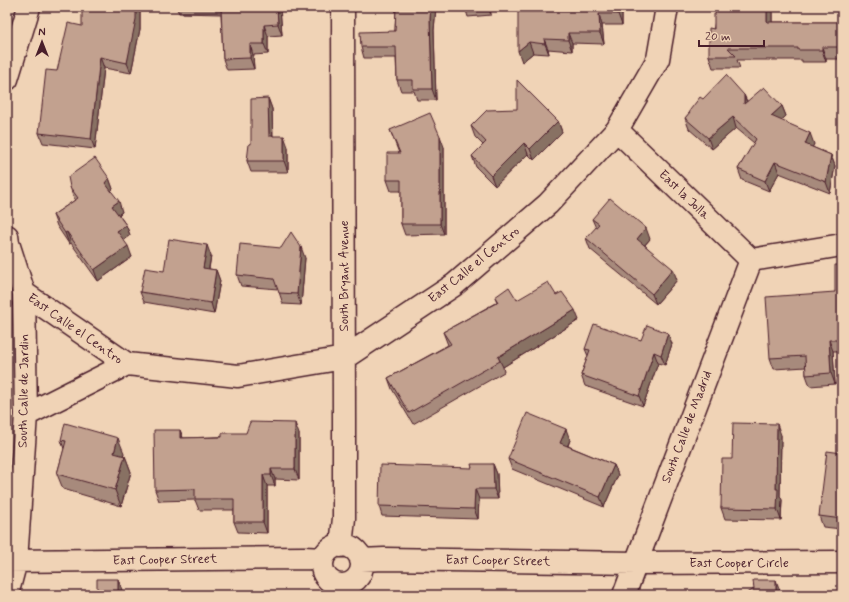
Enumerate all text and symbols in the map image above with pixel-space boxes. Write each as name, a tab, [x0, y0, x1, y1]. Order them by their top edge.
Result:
north arrow	[22, 22, 62, 62]
scale bar	[699, 22, 764, 48]
text: N	[38, 26, 46, 40]
text: 20 m	[705, 29, 731, 45]
street label: East la Jolla	[655, 166, 713, 224]
street label: South Bryant Avenue	[336, 220, 353, 332]
street label: East Calle el Centro	[425, 223, 523, 307]
street label: East Calle el Centro	[24, 290, 126, 368]
street label: South Calle de Jardin	[15, 334, 33, 448]
street label: South Calle de Madrid	[658, 368, 716, 486]
street label: East Cooper Street	[112, 551, 218, 569]
street label: East Cooper Street	[445, 552, 551, 570]
street label: East Cooper Circle	[689, 555, 789, 572]

